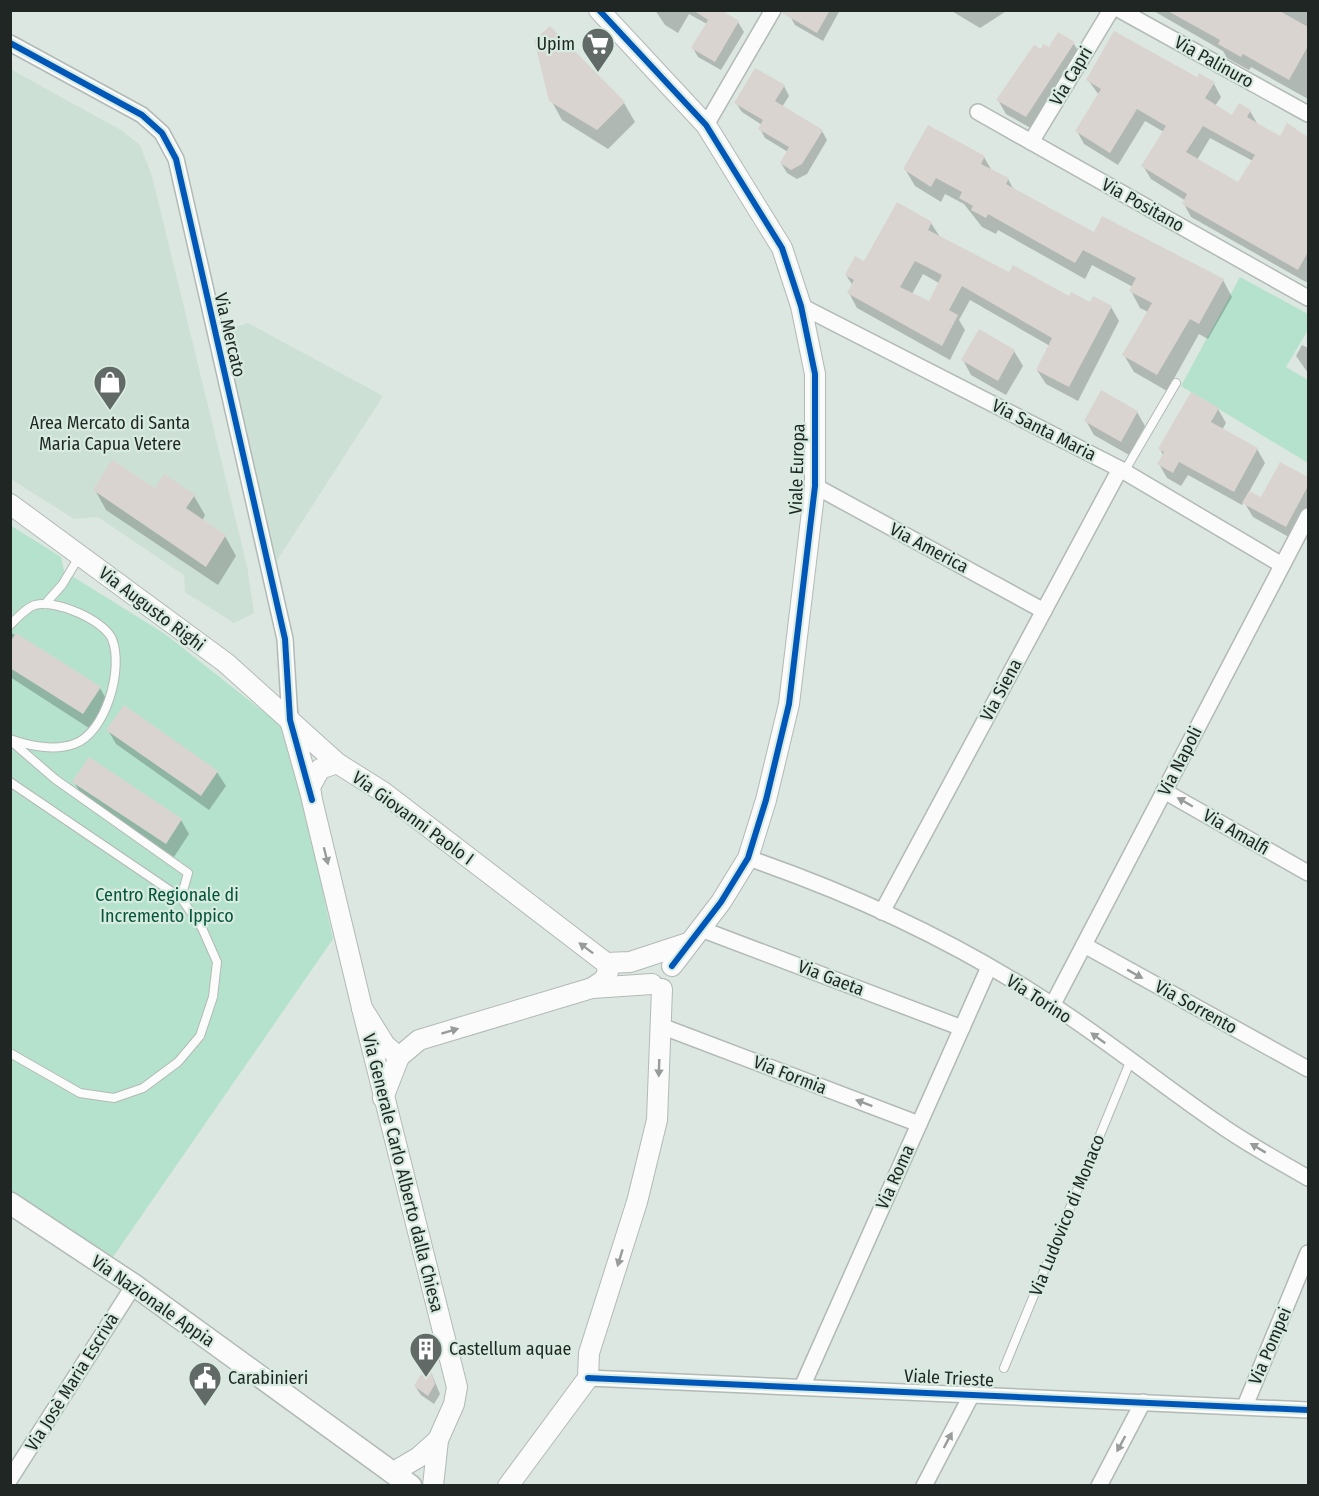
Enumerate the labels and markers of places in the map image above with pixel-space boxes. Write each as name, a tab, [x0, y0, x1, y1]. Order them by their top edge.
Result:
supermarket icon: Upim	[580, 26, 616, 73]
place label: Upim	[536, 33, 575, 55]
shop icon: Area Mercato di Santa Maria Capua Vetere	[92, 364, 128, 411]
place label: Area Mercato di Santa Maria Capua Vetere	[30, 412, 190, 455]
building icon: Castellum aquae	[408, 1331, 444, 1378]
place label: Castellum aquae	[449, 1338, 572, 1360]
public building icon: Carabinieri	[187, 1360, 223, 1407]
place label: Carabinieri	[228, 1367, 308, 1389]

